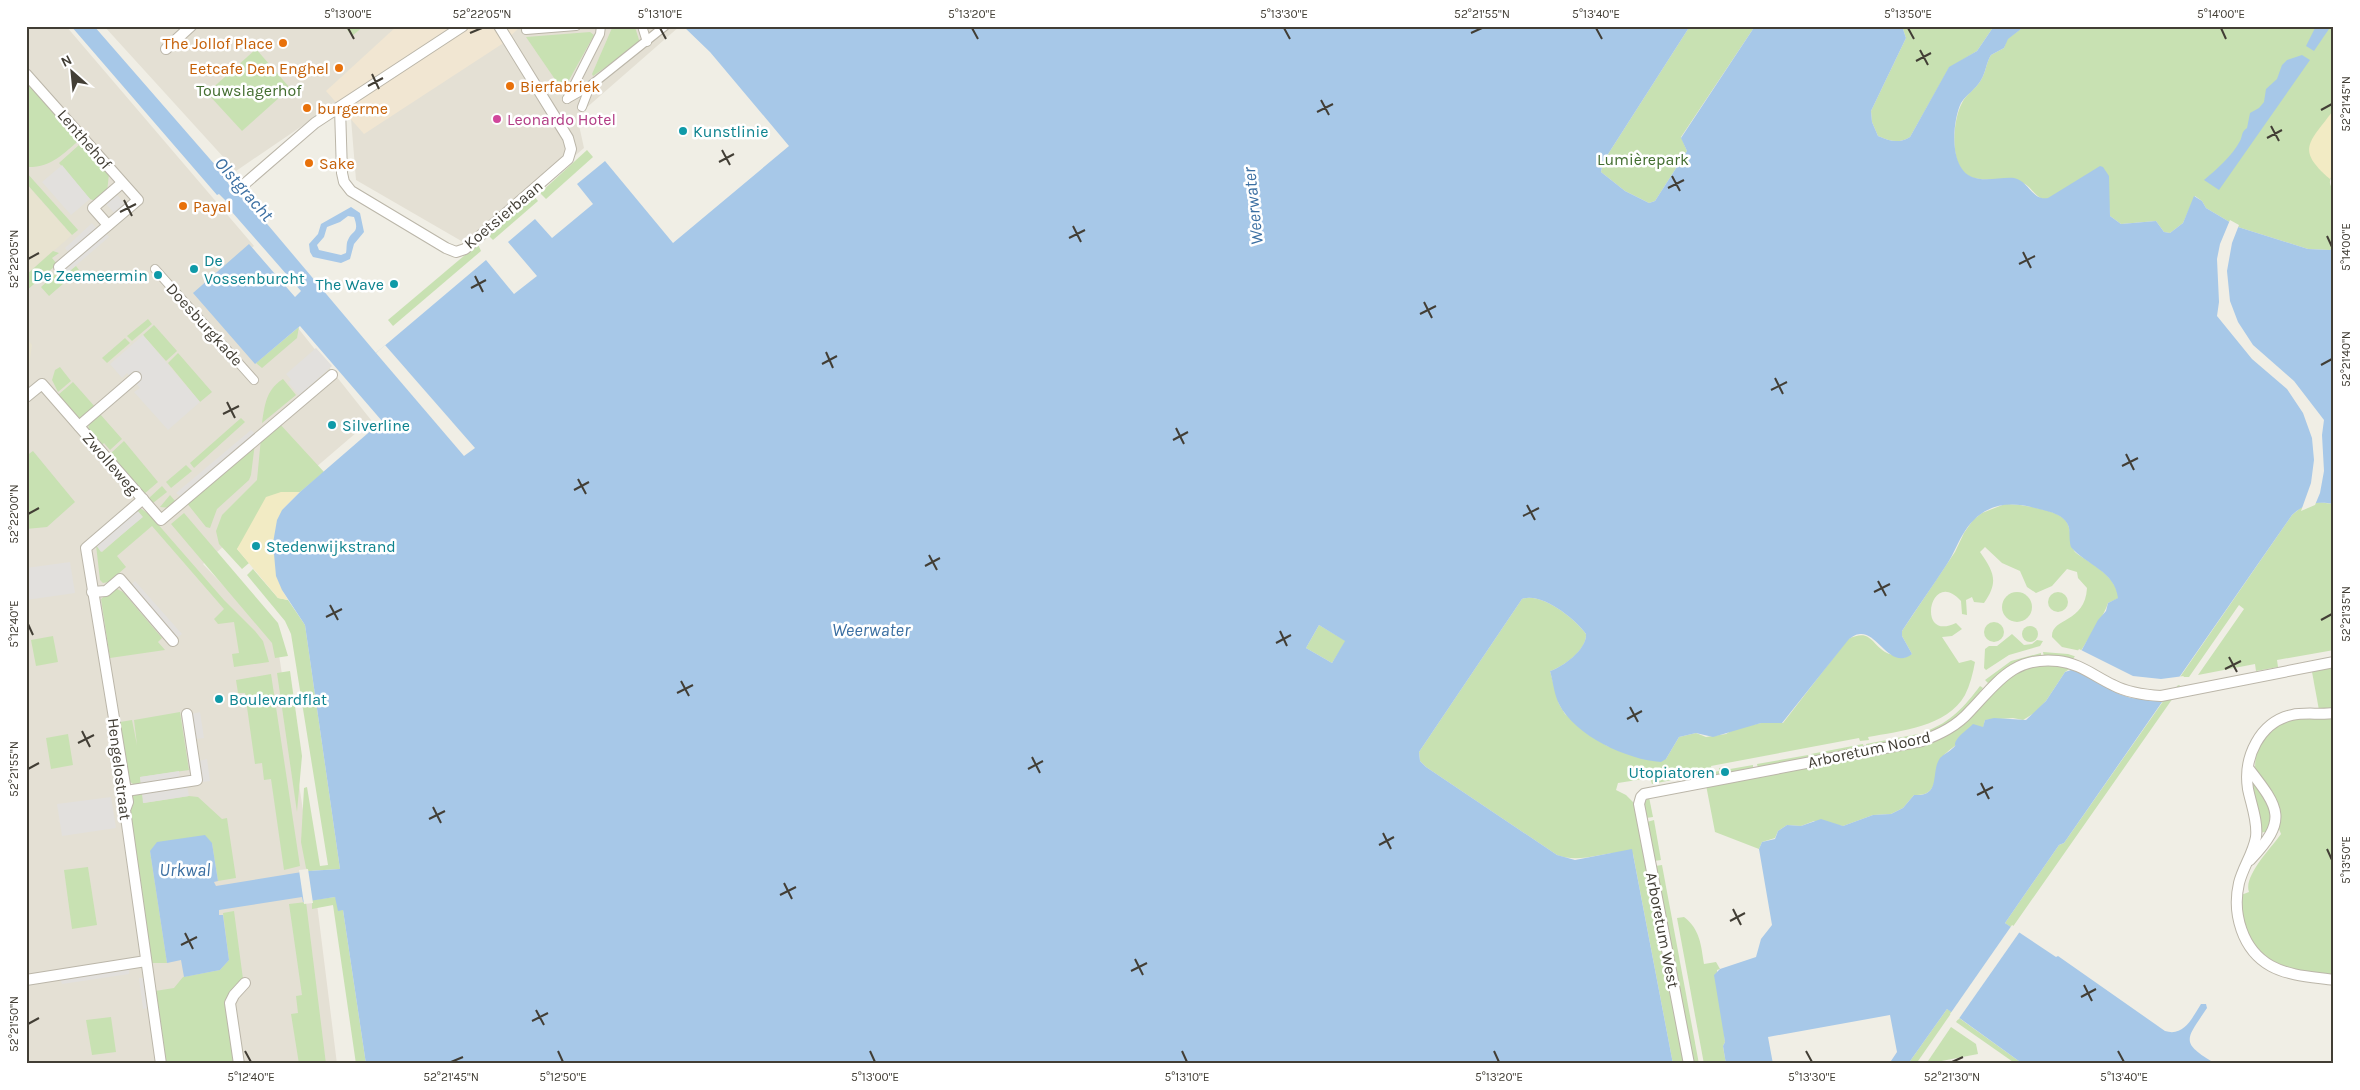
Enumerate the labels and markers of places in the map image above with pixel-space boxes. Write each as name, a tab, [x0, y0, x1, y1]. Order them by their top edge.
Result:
place label: The Jollof Place	[163, 34, 273, 53]
marker: The Jollof Place	[277, 37, 289, 49]
place label: Eetcafe Den Enghel	[189, 59, 329, 78]
marker: Eetcafe Den Enghel	[333, 62, 345, 74]
place label: Bierfabriek	[520, 77, 600, 96]
marker: Bierfabriek	[504, 80, 516, 92]
place label: burgerme	[317, 99, 388, 118]
marker: burgerme	[301, 102, 313, 114]
place label: Leonardo Hotel	[507, 110, 616, 129]
marker: Leonardo Hotel	[491, 113, 503, 125]
place label: Kunstlinie	[693, 122, 768, 141]
marker: Kunstlinie	[677, 125, 689, 137]
place label: Sake	[319, 154, 355, 173]
marker: Sake	[303, 157, 315, 169]
place label: Payal	[193, 197, 231, 216]
marker: Payal	[177, 200, 189, 212]
place label: De Vossenburcht	[204, 251, 305, 288]
marker: De Vossenburcht	[188, 263, 200, 275]
place label: De Zeemeermin	[33, 266, 148, 285]
marker: De Zeemeermin	[152, 269, 164, 281]
place label: The Wave	[315, 275, 384, 294]
marker: The Wave	[388, 278, 400, 290]
place label: Silverline	[342, 416, 410, 435]
marker: Silverline	[326, 419, 338, 431]
place label: Stedenwijkstrand	[266, 537, 396, 556]
marker: Stedenwijkstrand	[250, 540, 262, 552]
place label: Boulevardflat	[229, 690, 327, 709]
marker: Boulevardflat	[213, 693, 225, 705]
place label: Utopiatoren	[1628, 763, 1715, 782]
marker: Utopiatoren	[1719, 766, 1731, 778]

